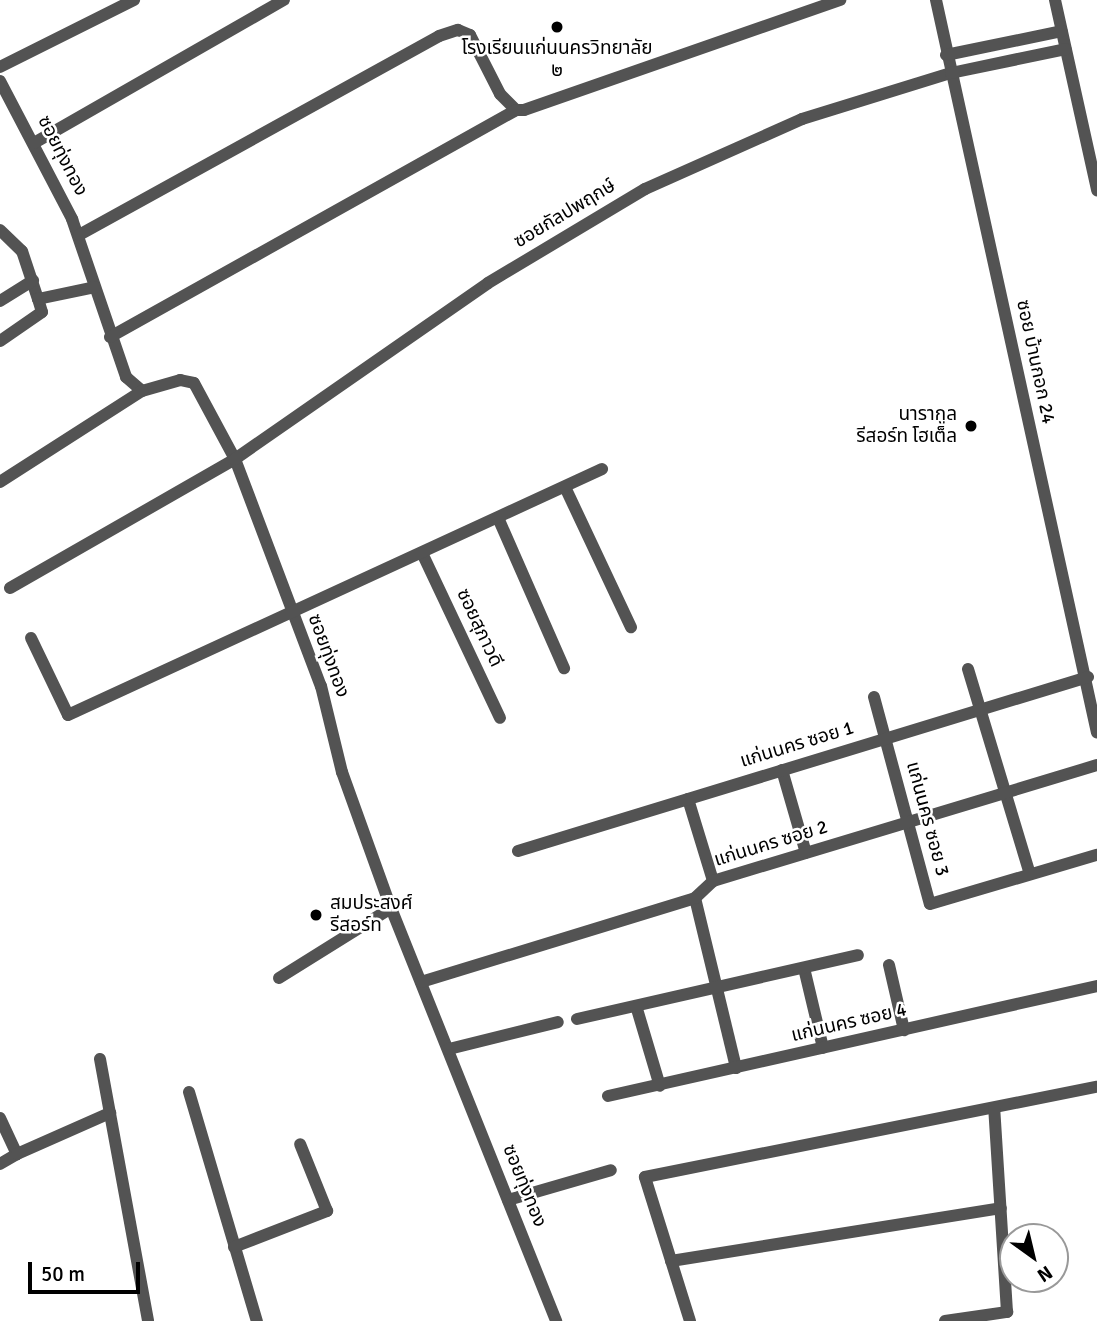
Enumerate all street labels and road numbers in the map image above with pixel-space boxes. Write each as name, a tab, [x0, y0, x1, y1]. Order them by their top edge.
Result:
street label: ซอยทุ่งทอง	[32, 112, 92, 200]
street label: ซอยกัลปพฤกษ์	[510, 175, 620, 253]
street label: ซอย บ้านกอก 24	[1011, 298, 1059, 426]
street label: ซอยสุภาวดี	[451, 585, 507, 671]
street label: ซอยทุ่งทอง	[302, 611, 354, 701]
street label: แก่นนคร ซอย 1	[737, 717, 857, 773]
street label: แก่นนคร ซอย 3	[901, 759, 953, 879]
street label: แก่นนคร ซอย 2	[711, 816, 831, 872]
street label: แก่นนคร ซอย 4	[789, 999, 909, 1047]
street label: ซอยทุ่งทอง	[497, 1141, 551, 1231]

